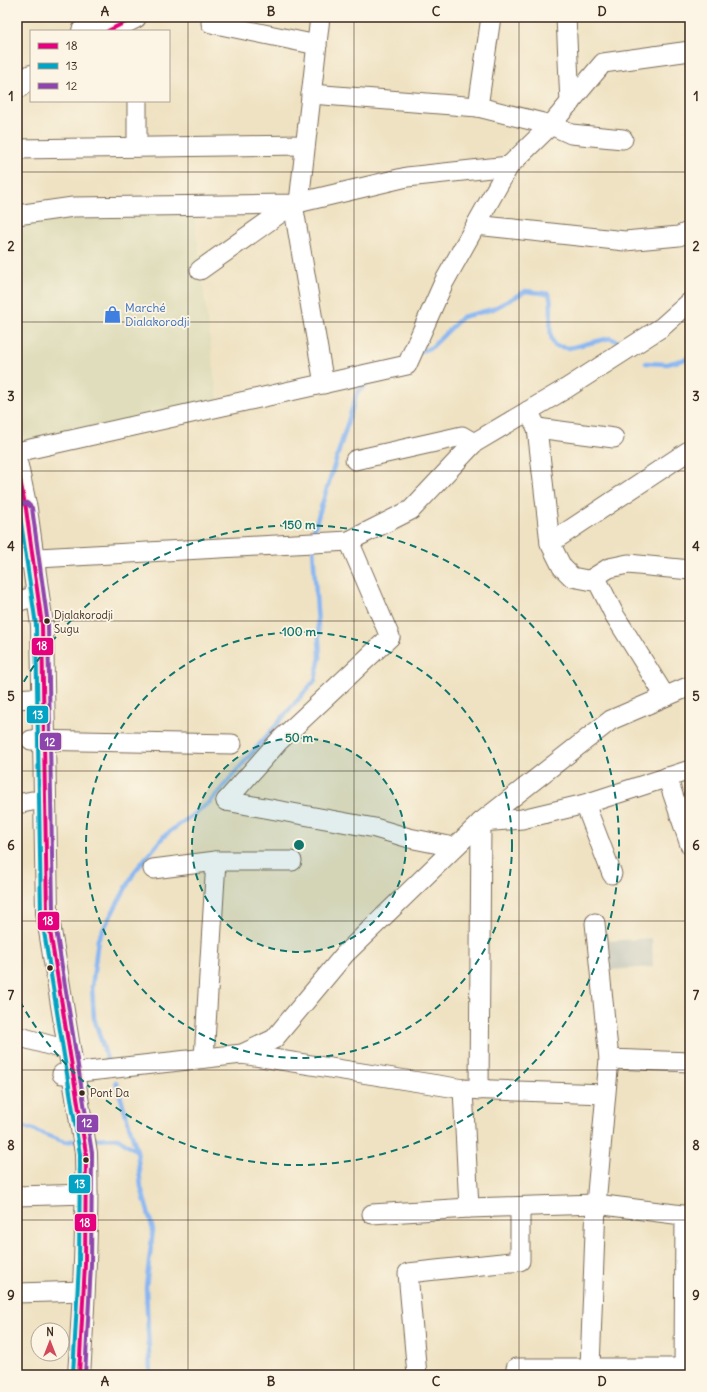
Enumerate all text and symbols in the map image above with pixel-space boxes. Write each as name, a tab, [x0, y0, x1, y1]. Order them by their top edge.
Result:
text: A	[101, 3, 110, 20]
text: B	[267, 3, 276, 20]
text: C	[432, 3, 441, 20]
text: D	[597, 3, 607, 20]
legend	[30, 30, 170, 102]
text: 18	[66, 38, 78, 53]
text: 13	[66, 58, 78, 73]
text: 12	[66, 78, 78, 93]
text: 1	[8, 88, 14, 105]
text: 1	[693, 88, 699, 105]
text: 2	[7, 238, 15, 255]
text: 2	[692, 238, 700, 255]
place label: Marché Dialakorodji	[125, 300, 189, 329]
shop icon: Marché Dialakorodji	[102, 305, 122, 325]
text: 3	[7, 388, 15, 405]
text: 3	[692, 388, 700, 405]
text: 150 m	[283, 517, 316, 532]
text: 4	[7, 538, 15, 555]
text: 4	[692, 538, 700, 555]
place label: Djalakorodji Sugu	[54, 608, 113, 636]
marker: Djalakorodji Sugu	[42, 616, 52, 626]
text: 100 m	[282, 624, 316, 639]
line badge: 18	[31, 637, 54, 656]
text: 18	[37, 639, 47, 653]
text: 5	[7, 688, 15, 705]
text: 5	[692, 688, 700, 705]
line badge: 13	[26, 705, 49, 724]
text: 13	[33, 708, 43, 722]
text: 50 m	[285, 730, 314, 745]
line badge: 12	[39, 732, 62, 751]
text: 12	[45, 735, 55, 749]
text: 6	[7, 837, 15, 854]
text: 6	[692, 837, 700, 854]
centre of rings	[292, 838, 306, 852]
line badge: 18	[37, 911, 60, 931]
text: 18	[43, 914, 53, 928]
unlabelled marker	[45, 963, 55, 973]
text: 7	[8, 987, 15, 1004]
text: 7	[693, 987, 700, 1004]
place label: Pont Da	[90, 1086, 129, 1100]
marker: Pont Da	[77, 1088, 87, 1098]
line badge: 12	[76, 1114, 99, 1133]
text: 12	[82, 1116, 92, 1130]
text: 8	[7, 1137, 15, 1154]
text: 8	[692, 1137, 700, 1154]
unlabelled marker	[81, 1155, 91, 1165]
line badge: 13	[68, 1174, 91, 1194]
text: 13	[75, 1177, 85, 1191]
line badge: 18	[74, 1213, 97, 1232]
text: 18	[80, 1216, 90, 1230]
text: 9	[7, 1287, 15, 1304]
text: 9	[692, 1287, 700, 1304]
north arrow	[30, 1322, 70, 1362]
text: N	[46, 1325, 54, 1339]
text: A	[101, 1373, 110, 1390]
text: B	[267, 1373, 276, 1390]
text: C	[432, 1373, 441, 1390]
text: D	[597, 1373, 607, 1390]

